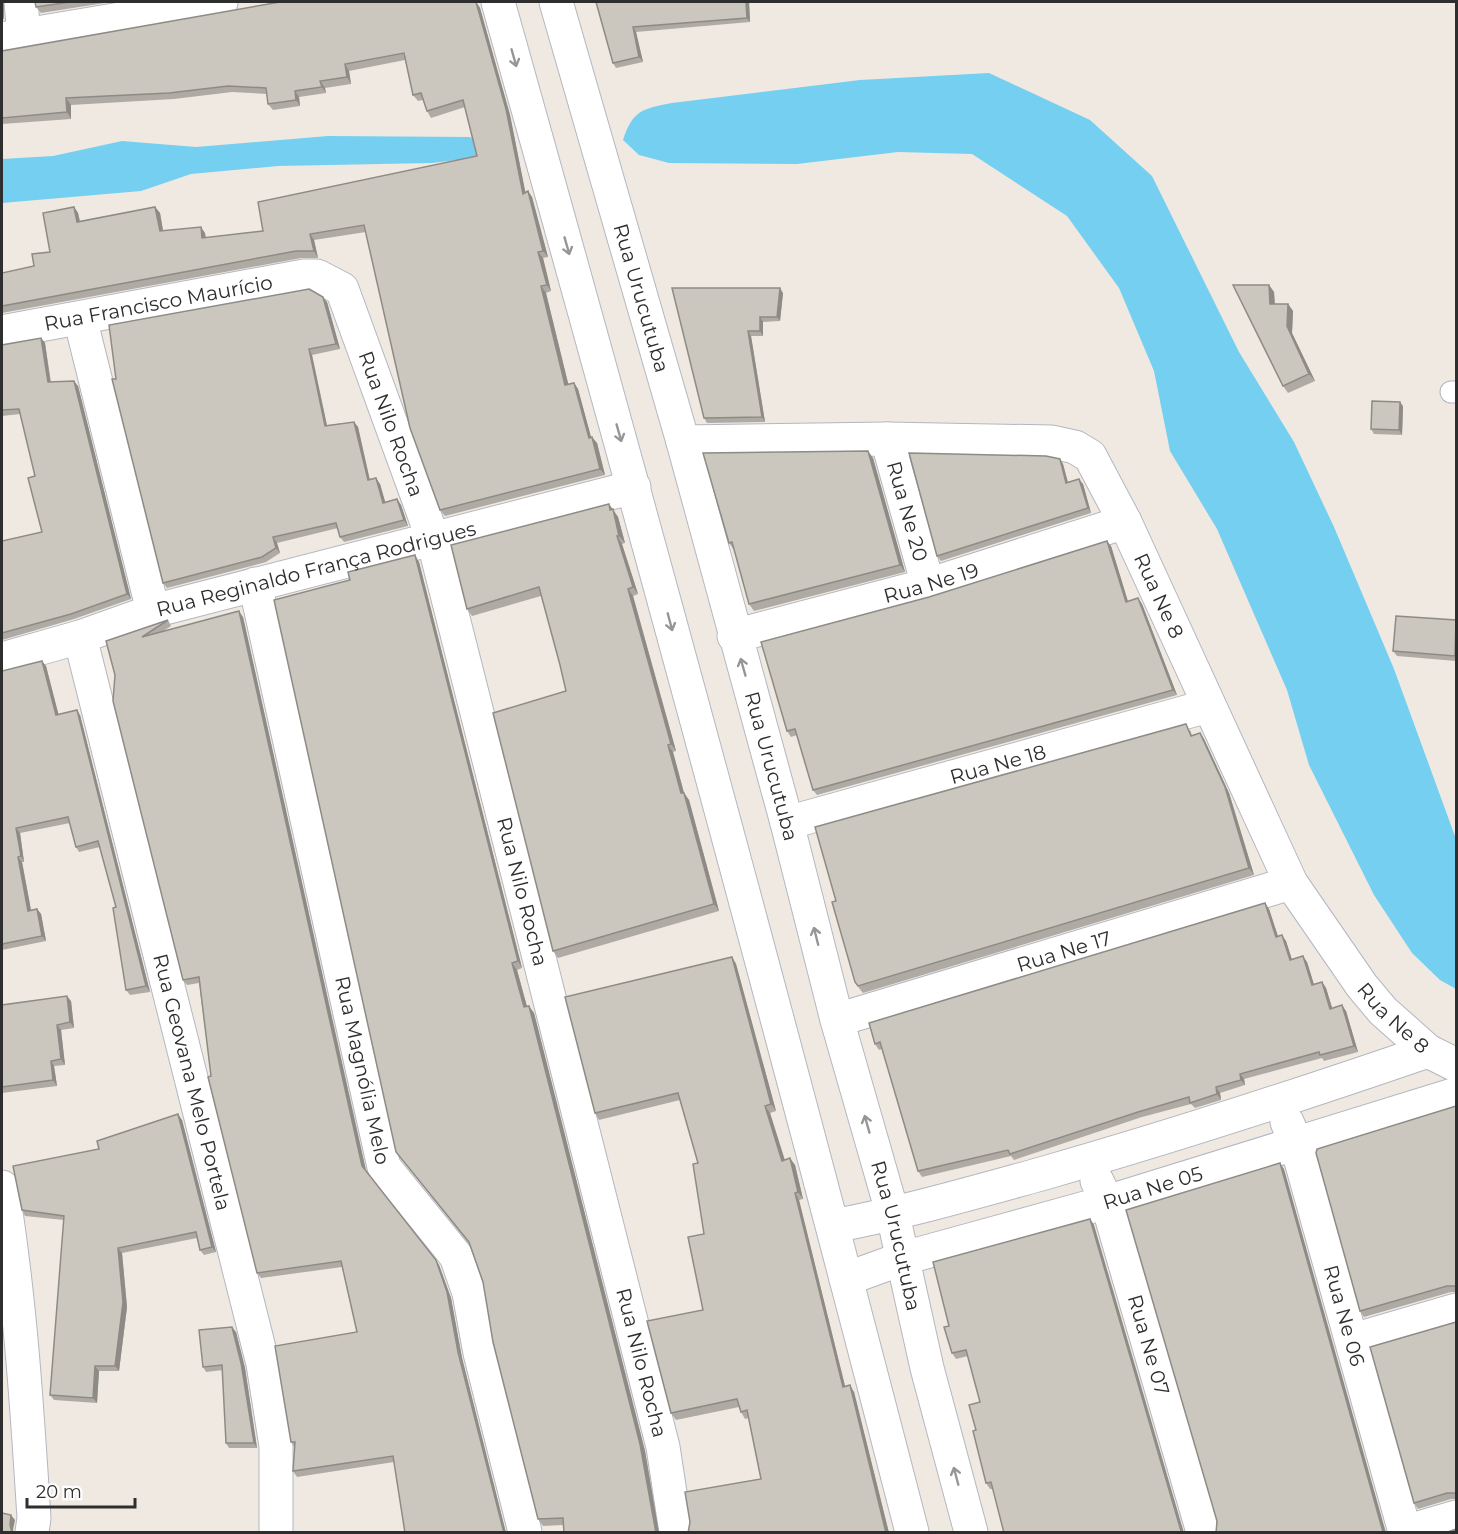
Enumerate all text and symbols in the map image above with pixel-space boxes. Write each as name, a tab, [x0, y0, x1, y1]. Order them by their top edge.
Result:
one-way arrow	[509, 48, 520, 67]
street label: Rua Urucutuba	[609, 221, 674, 375]
one-way arrow	[561, 236, 573, 255]
street label: Rua Francisco Maurício	[42, 270, 275, 336]
street label: Rua Nilo Rocha	[354, 348, 429, 500]
one-way arrow	[614, 424, 625, 443]
street label: Rua Ne 20	[882, 458, 933, 564]
street label: Rua Reginaldo França Rodrigues	[154, 516, 479, 622]
street label: Rua Ne 8	[1129, 549, 1189, 642]
street label: Rua Ne 19	[881, 558, 982, 608]
one-way arrow	[665, 612, 677, 631]
one-way arrow	[736, 658, 748, 677]
street label: Rua Urucutuba	[740, 689, 803, 843]
street label: Rua Ne 18	[947, 740, 1049, 789]
street label: Rua Nilo Rocha	[492, 814, 553, 969]
street label: Rua Ne 17	[1014, 926, 1114, 977]
one-way arrow	[809, 927, 821, 946]
street label: Rua Geovana Melo Portela	[148, 951, 236, 1213]
street label: Rua Magnólia Melo	[330, 974, 395, 1167]
street label: Rua Ne 8	[1352, 978, 1434, 1058]
one-way arrow	[861, 1115, 872, 1134]
street label: Rua Urucutuba	[866, 1158, 926, 1313]
street label: Rua Ne 05	[1100, 1161, 1205, 1215]
street label: Rua Ne 06	[1319, 1262, 1370, 1369]
street label: Rua Nilo Rocha	[611, 1285, 672, 1440]
street label: Rua Ne 07	[1123, 1292, 1175, 1398]
one-way arrow	[950, 1467, 961, 1486]
scale bar	[27, 1471, 135, 1509]
text: 20 m	[36, 1481, 82, 1503]

